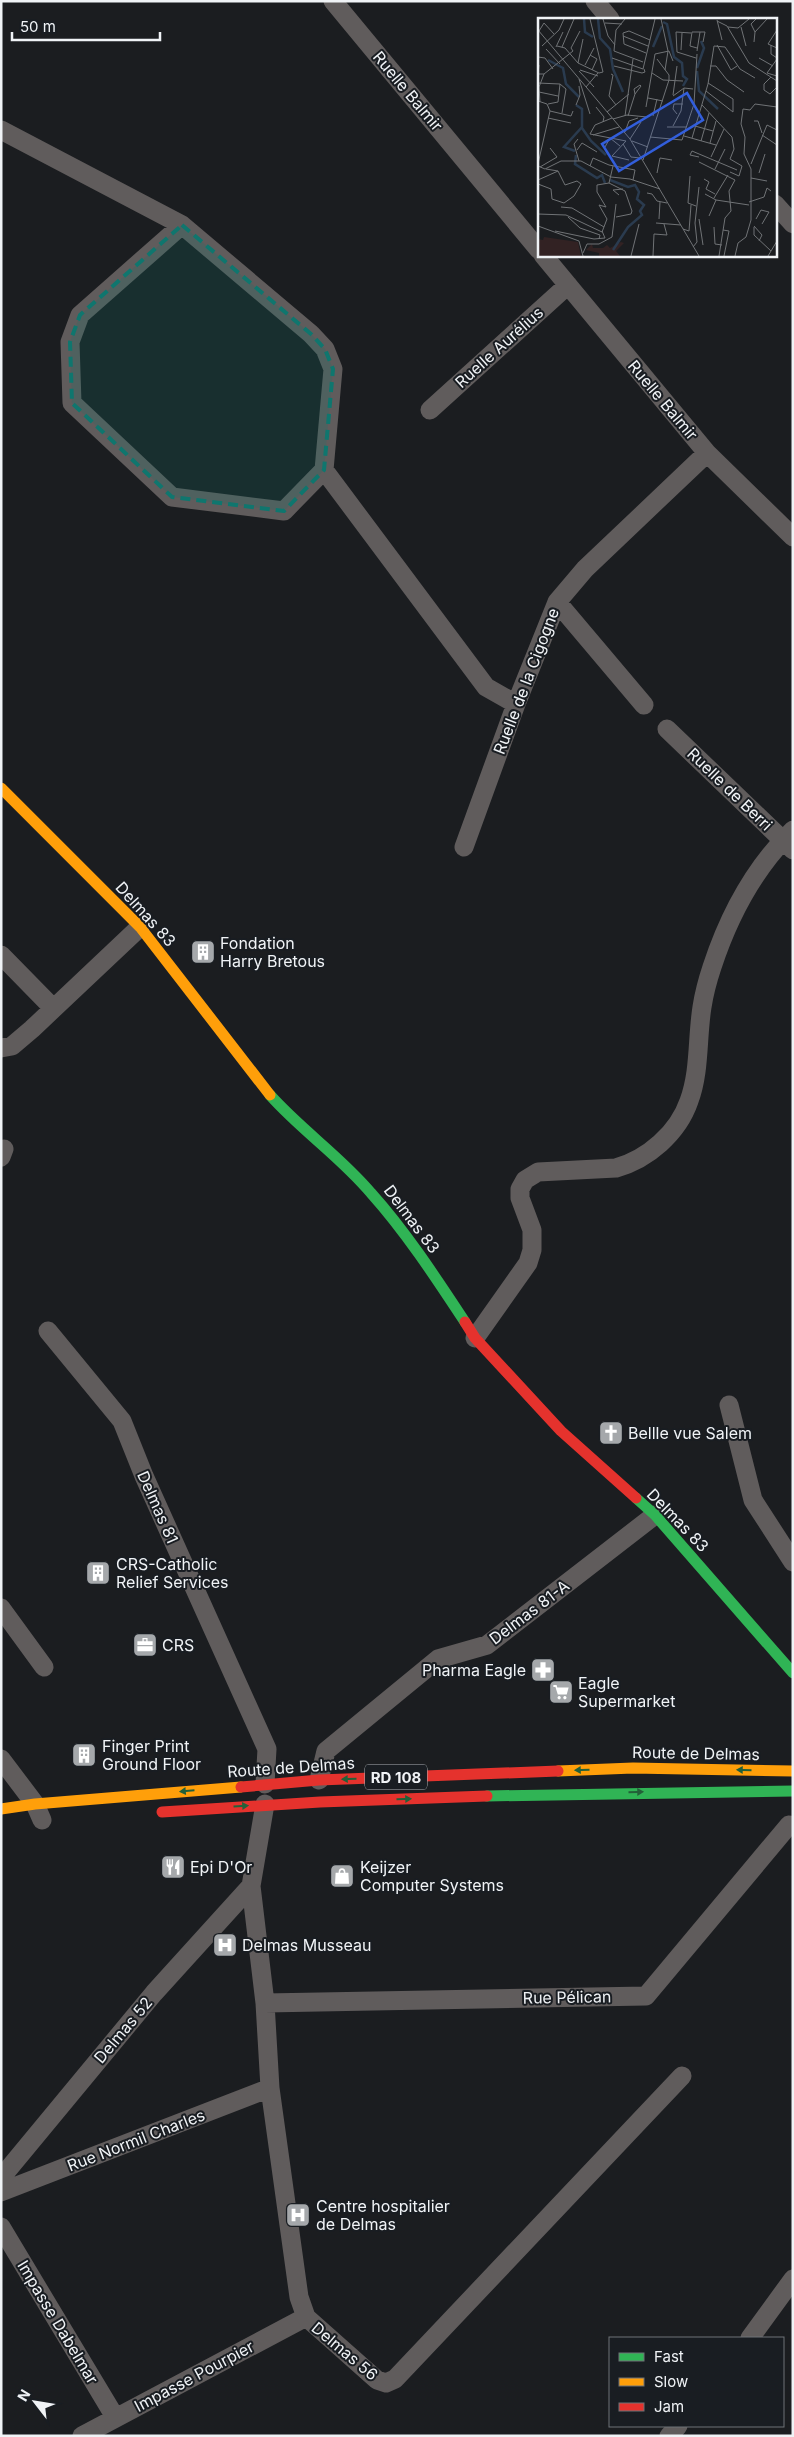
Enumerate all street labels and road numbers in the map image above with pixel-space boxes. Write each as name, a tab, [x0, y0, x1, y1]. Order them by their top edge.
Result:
street label: Ruelle Balmir	[369, 47, 447, 135]
street label: Ruelle Aurélius	[451, 302, 547, 392]
street label: Ruelle Balmir	[624, 356, 702, 444]
street label: Ruelle de la Cigogne	[489, 605, 563, 757]
street label: Ruelle de Berri	[683, 743, 777, 835]
street label: Delmas 83	[112, 877, 180, 951]
street label: Delmas 83	[380, 1181, 444, 1257]
street label: Delmas 81	[133, 1468, 183, 1546]
street label: Delmas 83	[643, 1484, 713, 1556]
street label: Delmas 81-A	[485, 1575, 573, 1649]
street label: Route de Delmas	[632, 1742, 760, 1764]
street label: Route de Delmas	[227, 1753, 355, 1781]
road number: RD 108	[365, 1764, 427, 1790]
street label: Rue Pélican	[523, 1986, 611, 2008]
street label: Delmas 52	[90, 1993, 156, 2067]
street label: Rue Normil Charles	[64, 2105, 208, 2175]
street label: Impasse Dabelmar	[13, 2257, 103, 2387]
street label: Delmas 56	[308, 2318, 382, 2384]
street label: Impasse Pourpier	[131, 2336, 257, 2416]

